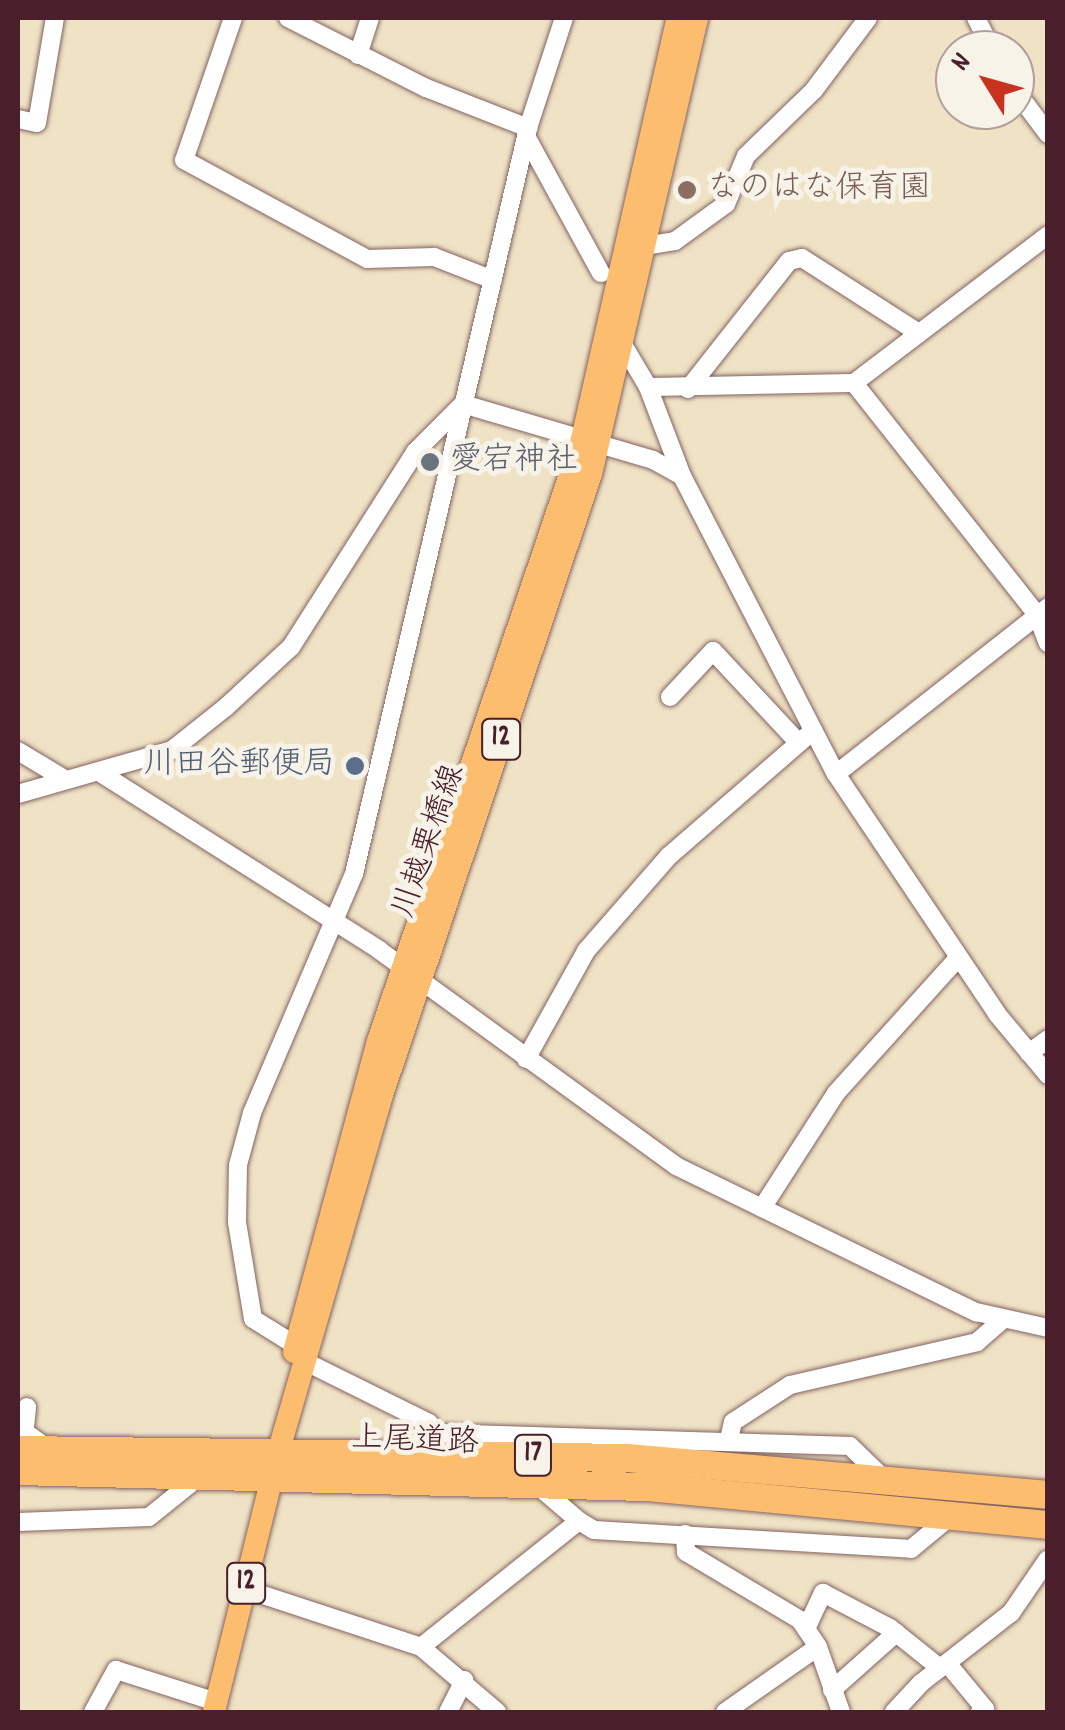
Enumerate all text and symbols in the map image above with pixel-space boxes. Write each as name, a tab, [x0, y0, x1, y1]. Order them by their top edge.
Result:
north arrow	[935, 30, 1035, 130]
text: N	[942, 46, 983, 81]
place label: なのはな保育園	[707, 171, 931, 209]
marker: なのはな保育園	[676, 179, 698, 201]
place label: 愛宕神社	[450, 443, 578, 481]
marker: 愛宕神社	[419, 451, 441, 473]
road number: 12	[481, 714, 521, 764]
place label: 川田谷郵便局	[143, 747, 335, 785]
marker: 川田谷郵便局	[344, 755, 366, 777]
street label: 川越栗橋線	[387, 760, 475, 924]
street label: 上尾道路	[350, 1422, 480, 1464]
road number: 17	[513, 1430, 553, 1480]
road number: 12	[226, 1558, 266, 1608]

